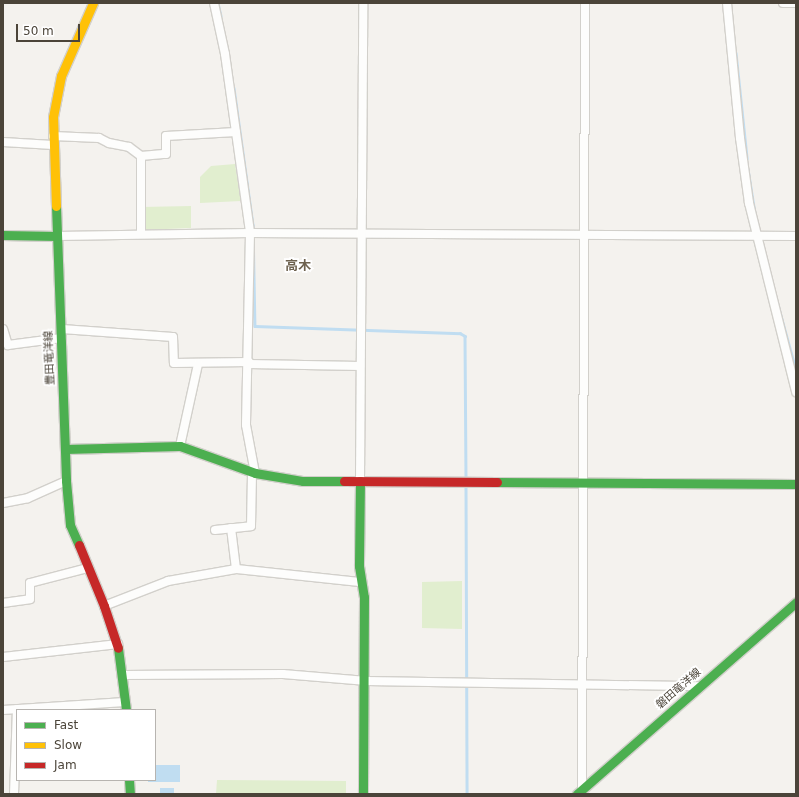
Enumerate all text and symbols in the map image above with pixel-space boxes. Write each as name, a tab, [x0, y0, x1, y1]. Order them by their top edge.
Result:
scale bar	[18, 16, 82, 42]
text: 50 m	[23, 24, 54, 38]
district label: 高木	[285, 258, 311, 274]
street label: 豊田竜洋線	[42, 330, 58, 386]
street label: 磐田竜洋線	[654, 666, 704, 712]
legend	[16, 709, 156, 781]
text: Fast	[54, 718, 78, 732]
text: Slow	[54, 738, 82, 752]
text: Jam	[54, 758, 77, 772]

